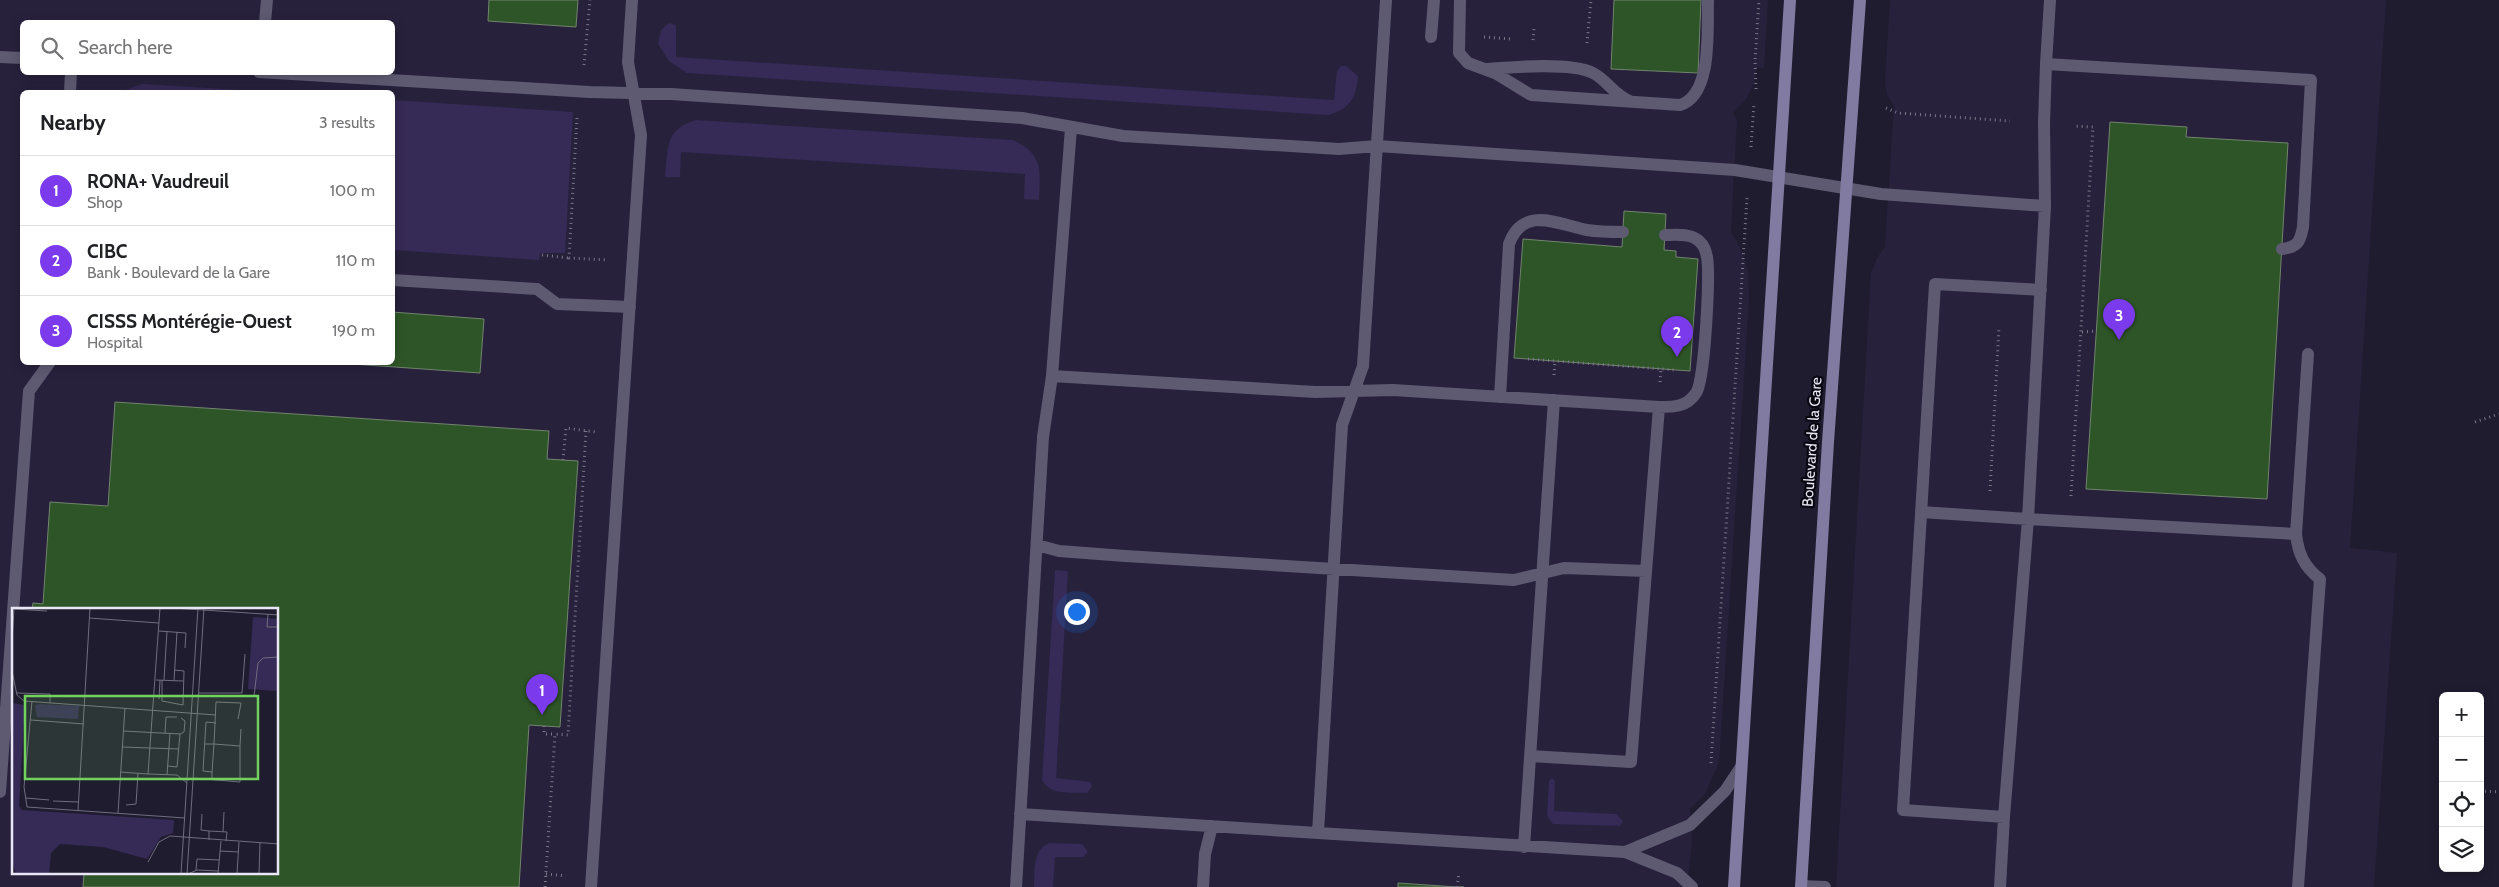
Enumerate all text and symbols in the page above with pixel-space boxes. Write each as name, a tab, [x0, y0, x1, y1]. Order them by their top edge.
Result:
search box	[20, 20, 395, 75]
icon: search	[38, 34, 66, 62]
text: Search here	[78, 36, 172, 59]
text: Nearby	[40, 110, 106, 135]
text: 3 results	[319, 113, 375, 132]
text: RONA+ Vaudreuil	[87, 170, 229, 193]
text: 1	[53, 181, 59, 200]
text: 100 m	[330, 181, 375, 200]
text: Shop	[87, 193, 123, 212]
text: CIBC	[87, 240, 127, 263]
text: 2	[52, 251, 60, 270]
text: 110 m	[336, 251, 375, 270]
text: Bank · Boulevard de la Gare	[87, 263, 270, 282]
pin: 3	[2103, 299, 2135, 340]
text: CISSS Montérégie-Ouest	[87, 310, 292, 333]
pin: 2	[1661, 316, 1693, 357]
text: 3	[52, 321, 60, 340]
text: 190 m	[332, 321, 375, 340]
text: Hospital	[87, 333, 143, 352]
street label: Boulevard de la Gare	[1798, 376, 1826, 507]
your location	[1064, 599, 1090, 625]
inset map	[12, 608, 279, 874]
pin: 1	[526, 674, 558, 715]
map controls	[2439, 692, 2484, 872]
button: +	[2439, 692, 2484, 737]
button: −	[2439, 737, 2484, 782]
button: locate	[2439, 782, 2484, 827]
button: layers	[2439, 827, 2484, 872]

